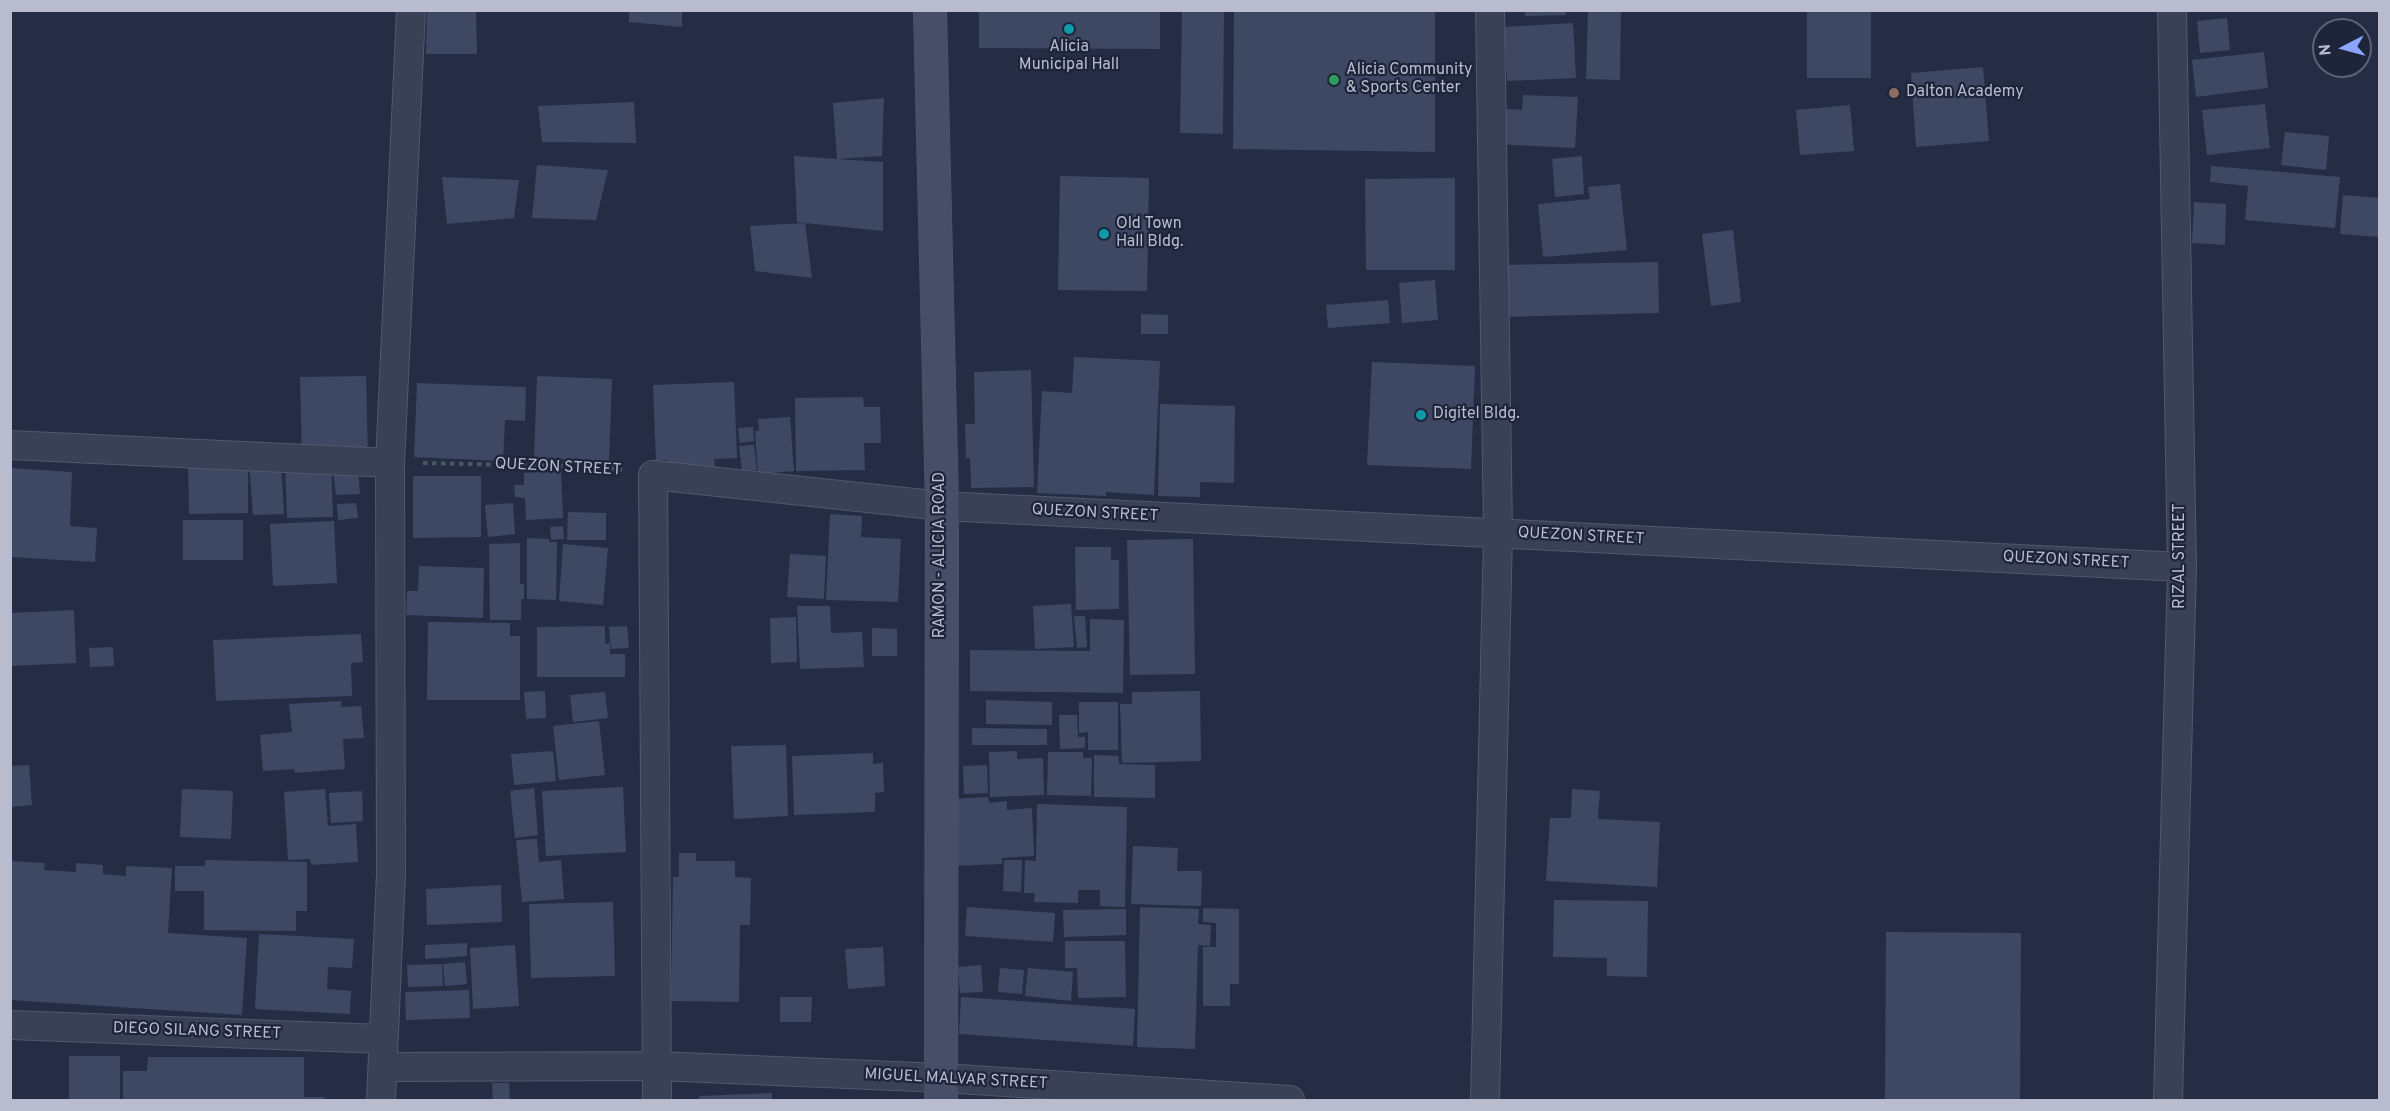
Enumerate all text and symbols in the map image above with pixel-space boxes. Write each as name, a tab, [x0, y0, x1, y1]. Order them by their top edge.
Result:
north arrow	[2312, 18, 2372, 78]
marker: Alicia Municipal Hall	[1062, 22, 1076, 36]
place label: Alicia Municipal Hall	[1019, 38, 1119, 76]
text: N	[2316, 43, 2337, 56]
place label: Alicia Community & Sports Center	[1346, 61, 1472, 99]
marker: Alicia Community & Sports Center	[1327, 73, 1341, 87]
place label: Dalton Academy	[1906, 83, 2024, 103]
marker: Dalton Academy	[1887, 86, 1901, 100]
place label: Old Town Hall Bldg.	[1116, 215, 1184, 253]
marker: Old Town Hall Bldg.	[1097, 227, 1111, 241]
place label: Digitel Bldg.	[1433, 405, 1520, 425]
marker: Digitel Bldg.	[1414, 408, 1428, 422]
street label: QUEZON STREET	[494, 455, 622, 481]
street label: RAMON - ALICIA ROAD	[931, 472, 951, 638]
street label: QUEZON STREET	[1031, 501, 1159, 527]
street label: RIZAL STREET	[2171, 503, 2191, 609]
street label: QUEZON STREET	[1517, 524, 1645, 550]
street label: QUEZON STREET	[2002, 548, 2130, 574]
street label: DIEGO SILANG STREET	[113, 1019, 281, 1045]
street label: MIGUEL MALVAR STREET	[864, 1066, 1048, 1094]

